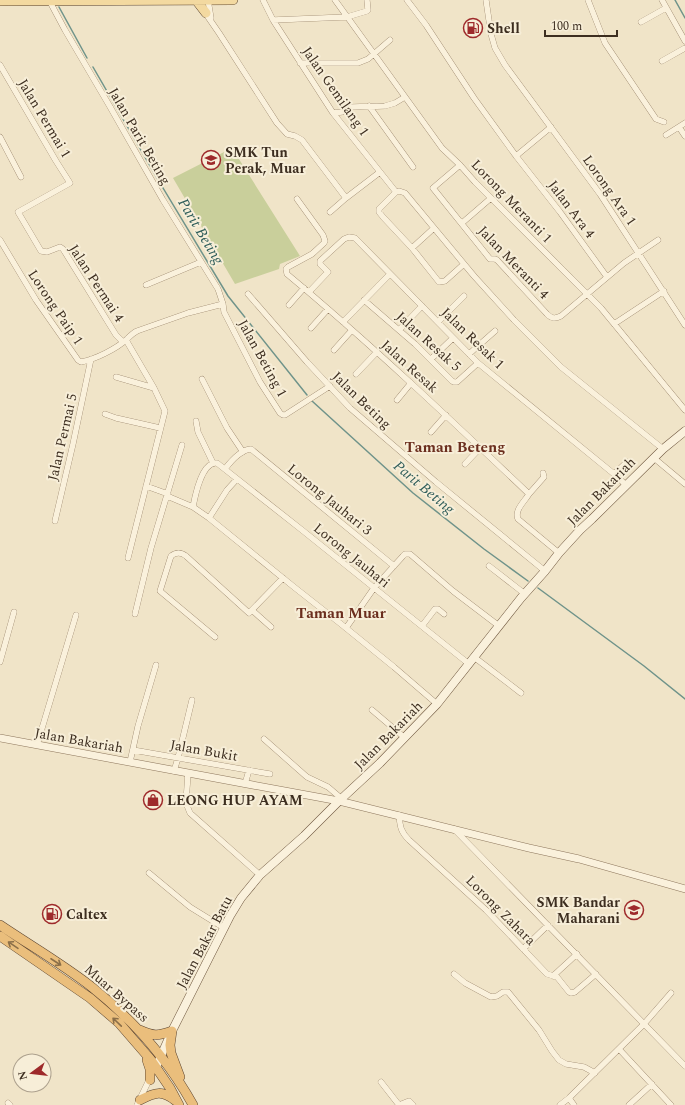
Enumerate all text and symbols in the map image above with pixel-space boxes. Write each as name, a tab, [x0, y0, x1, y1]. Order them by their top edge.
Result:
scale bar	[545, 12, 617, 38]
fuel station icon: Shell	[462, 17, 484, 39]
text: 100 m	[551, 17, 582, 36]
place label: Shell	[487, 18, 520, 39]
street label: Jalan Gemilang 1	[297, 42, 374, 141]
street label: Jalan Permai 1	[13, 75, 77, 162]
street label: Jalan Parit Beting	[103, 84, 176, 189]
place label: SMK Tun Perak, Muar	[225, 142, 305, 179]
school or university icon: SMK Tun Perak, Muar	[200, 149, 222, 171]
street label: Lorong Ara 1	[577, 151, 642, 230]
street label: Lorong Meranti 1	[466, 155, 557, 248]
street label: Jalan Ara 4	[543, 176, 600, 243]
water label: Parit Beting	[172, 194, 230, 270]
street label: Jalan Meranti 4	[473, 221, 554, 304]
street label: Jalan Permai 4	[64, 240, 130, 326]
street label: Lorong Paip 1	[23, 265, 89, 349]
street label: Jalan Resak 1	[436, 302, 509, 374]
street label: Jalan Resak 5	[393, 307, 465, 375]
street label: Jalan Beting 1	[233, 315, 293, 401]
street label: Jalan Resak	[378, 336, 442, 396]
street label: Jalan Beting	[327, 367, 396, 434]
street label: Jalan Permai 5	[42, 391, 83, 483]
district label: Taman Beteng	[405, 436, 505, 459]
street label: Jalan Bakariah	[562, 452, 641, 531]
water label: Parit Beting	[388, 455, 460, 521]
street label: Lorong Jauhari 3	[283, 459, 377, 540]
street label: Lorong Jauhari	[309, 518, 395, 593]
district label: Taman Muar	[296, 602, 387, 625]
street label: Jalan Bakariah	[349, 696, 428, 775]
street label: Jalan Bakariah	[33, 722, 125, 759]
street label: Jalan Bukit	[168, 734, 239, 767]
shop icon: LEONG HUP AYAM	[142, 789, 164, 811]
place label: LEONG HUP AYAM	[167, 790, 303, 811]
street label: Lorong Zahara	[461, 870, 541, 950]
street label: Jalan Bakar Batu	[171, 892, 238, 993]
place label: SMK Bandar Maharani	[536, 892, 620, 929]
school or university icon: SMK Bandar Maharani	[623, 899, 645, 921]
fuel station icon: Caltex	[41, 903, 63, 925]
place label: Caltex	[66, 904, 108, 925]
one-way arrow	[8, 941, 19, 949]
one-way arrow	[50, 958, 61, 966]
street label: Muar Bypass	[80, 959, 154, 1028]
one-way arrow	[112, 1017, 122, 1027]
north arrow	[12, 1053, 52, 1093]
text: N	[13, 1069, 32, 1082]

